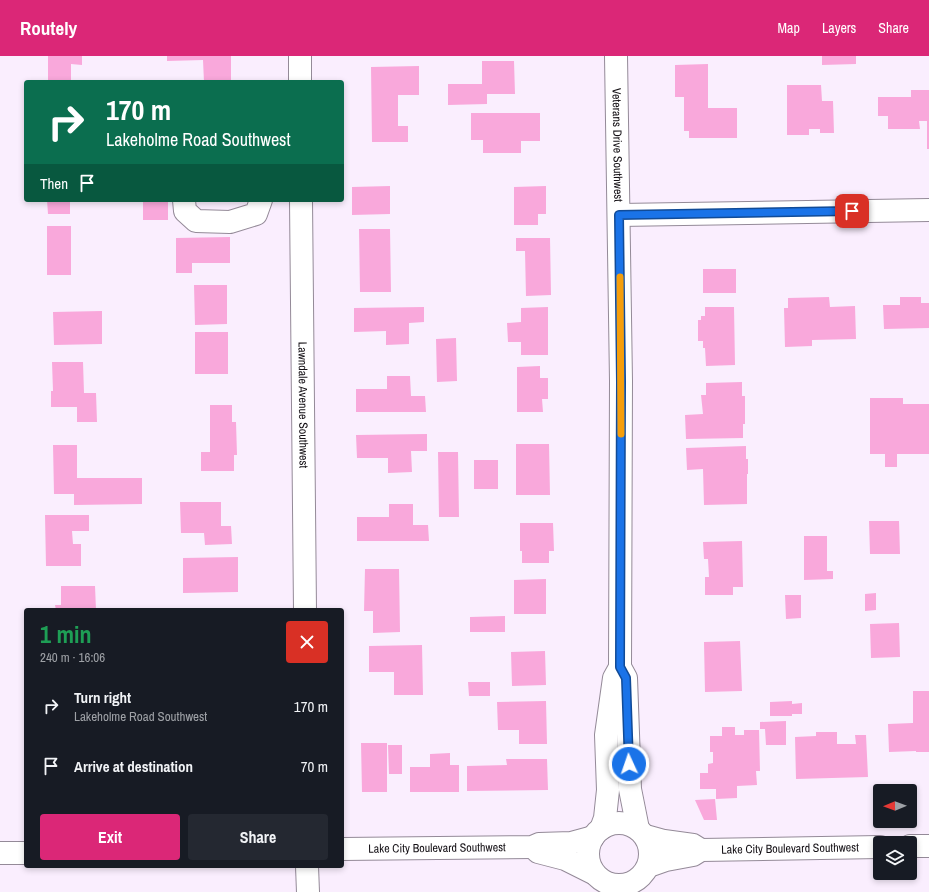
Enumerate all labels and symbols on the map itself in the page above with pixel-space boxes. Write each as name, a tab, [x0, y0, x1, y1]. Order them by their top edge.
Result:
street label: Veterans Drive Southwest	[608, 88, 626, 202]
pin	[835, 194, 869, 228]
street label: Lawndale Avenue Southwest	[294, 342, 312, 469]
position arrow	[608, 743, 650, 785]
north arrow	[873, 784, 917, 828]
street label: Lake City Boulevard Southwest	[368, 839, 506, 857]
street label: Lake City Boulevard Southwest	[721, 839, 859, 858]

